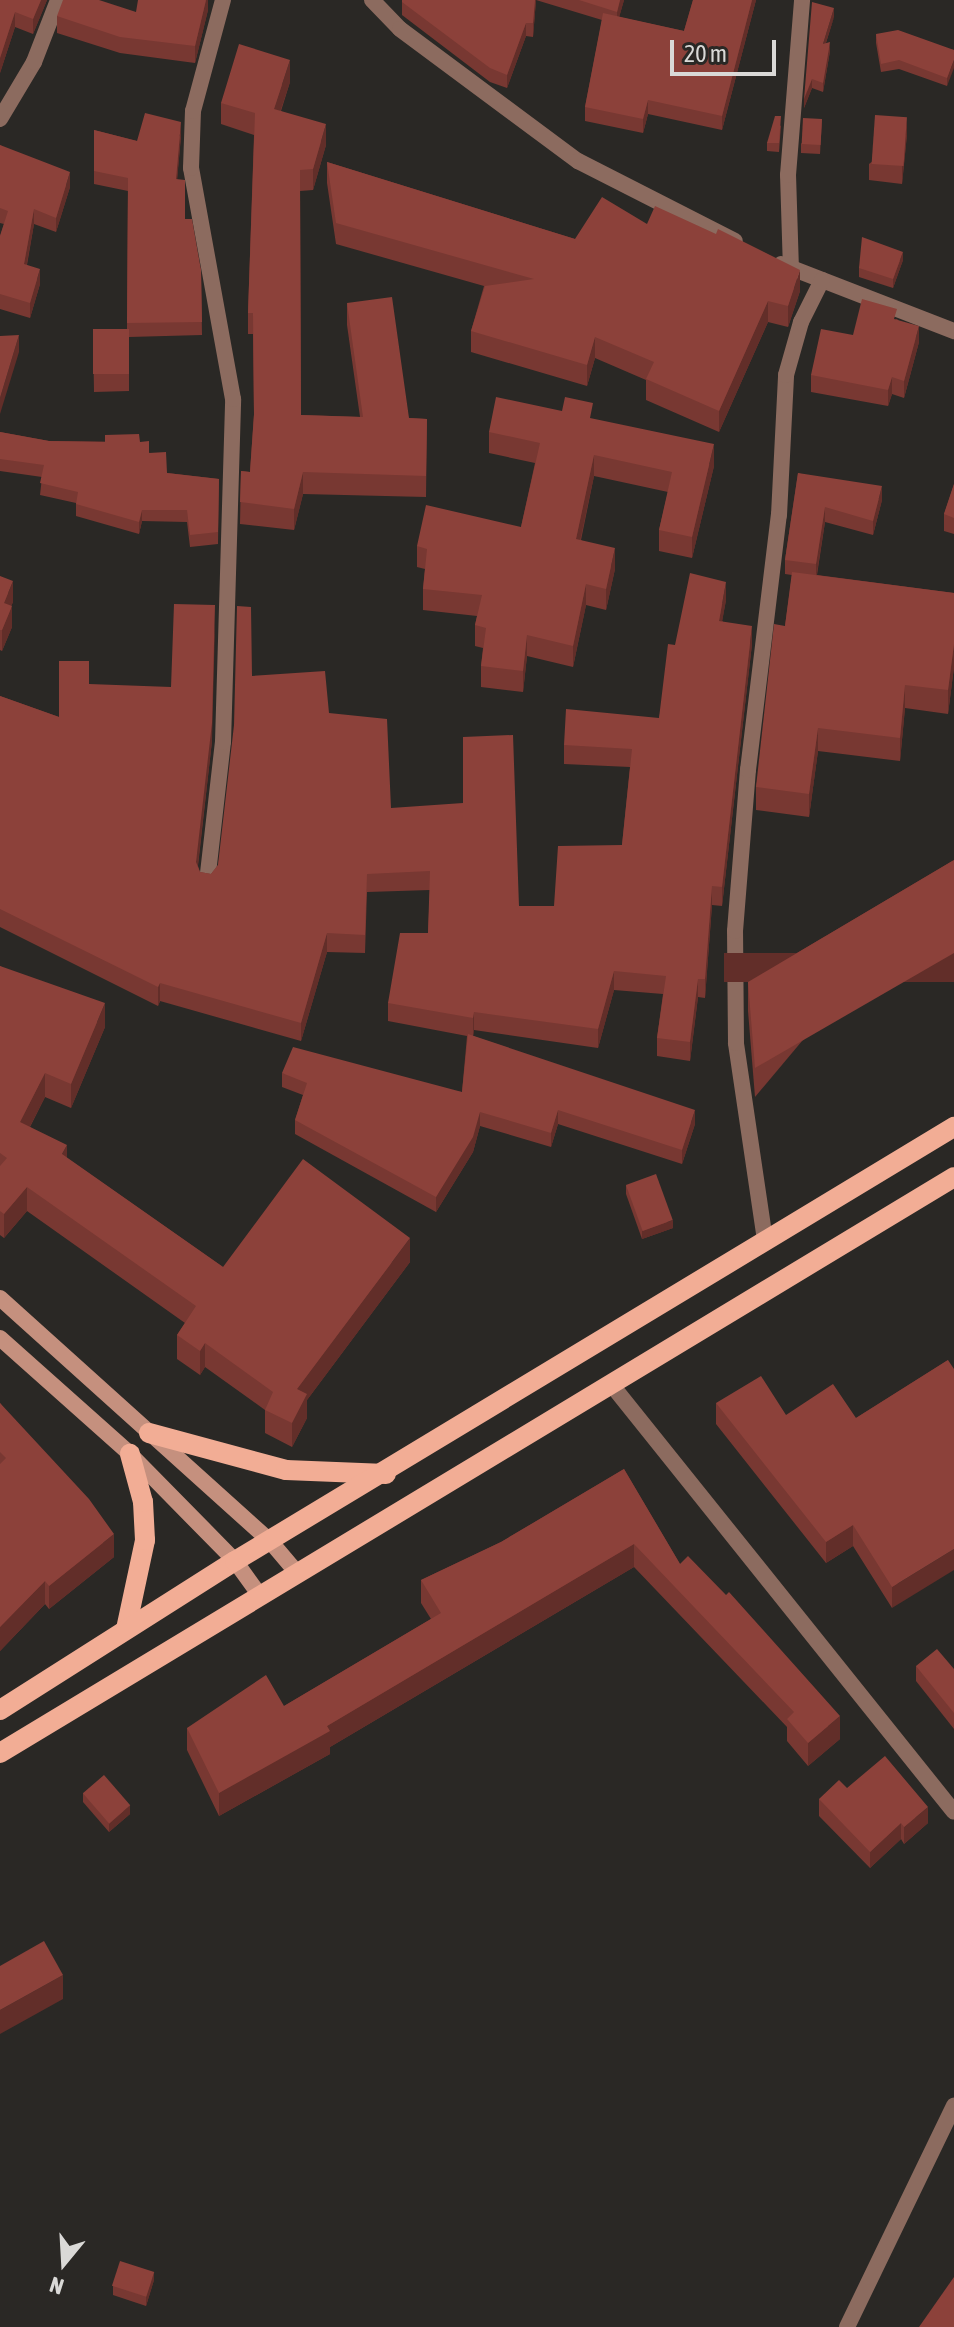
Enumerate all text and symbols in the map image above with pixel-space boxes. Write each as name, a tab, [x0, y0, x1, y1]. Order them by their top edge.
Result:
scale bar	[674, 24, 780, 74]
text: 20 m	[684, 40, 727, 67]
north arrow	[24, 2223, 104, 2303]
text: N	[46, 2271, 67, 2300]

